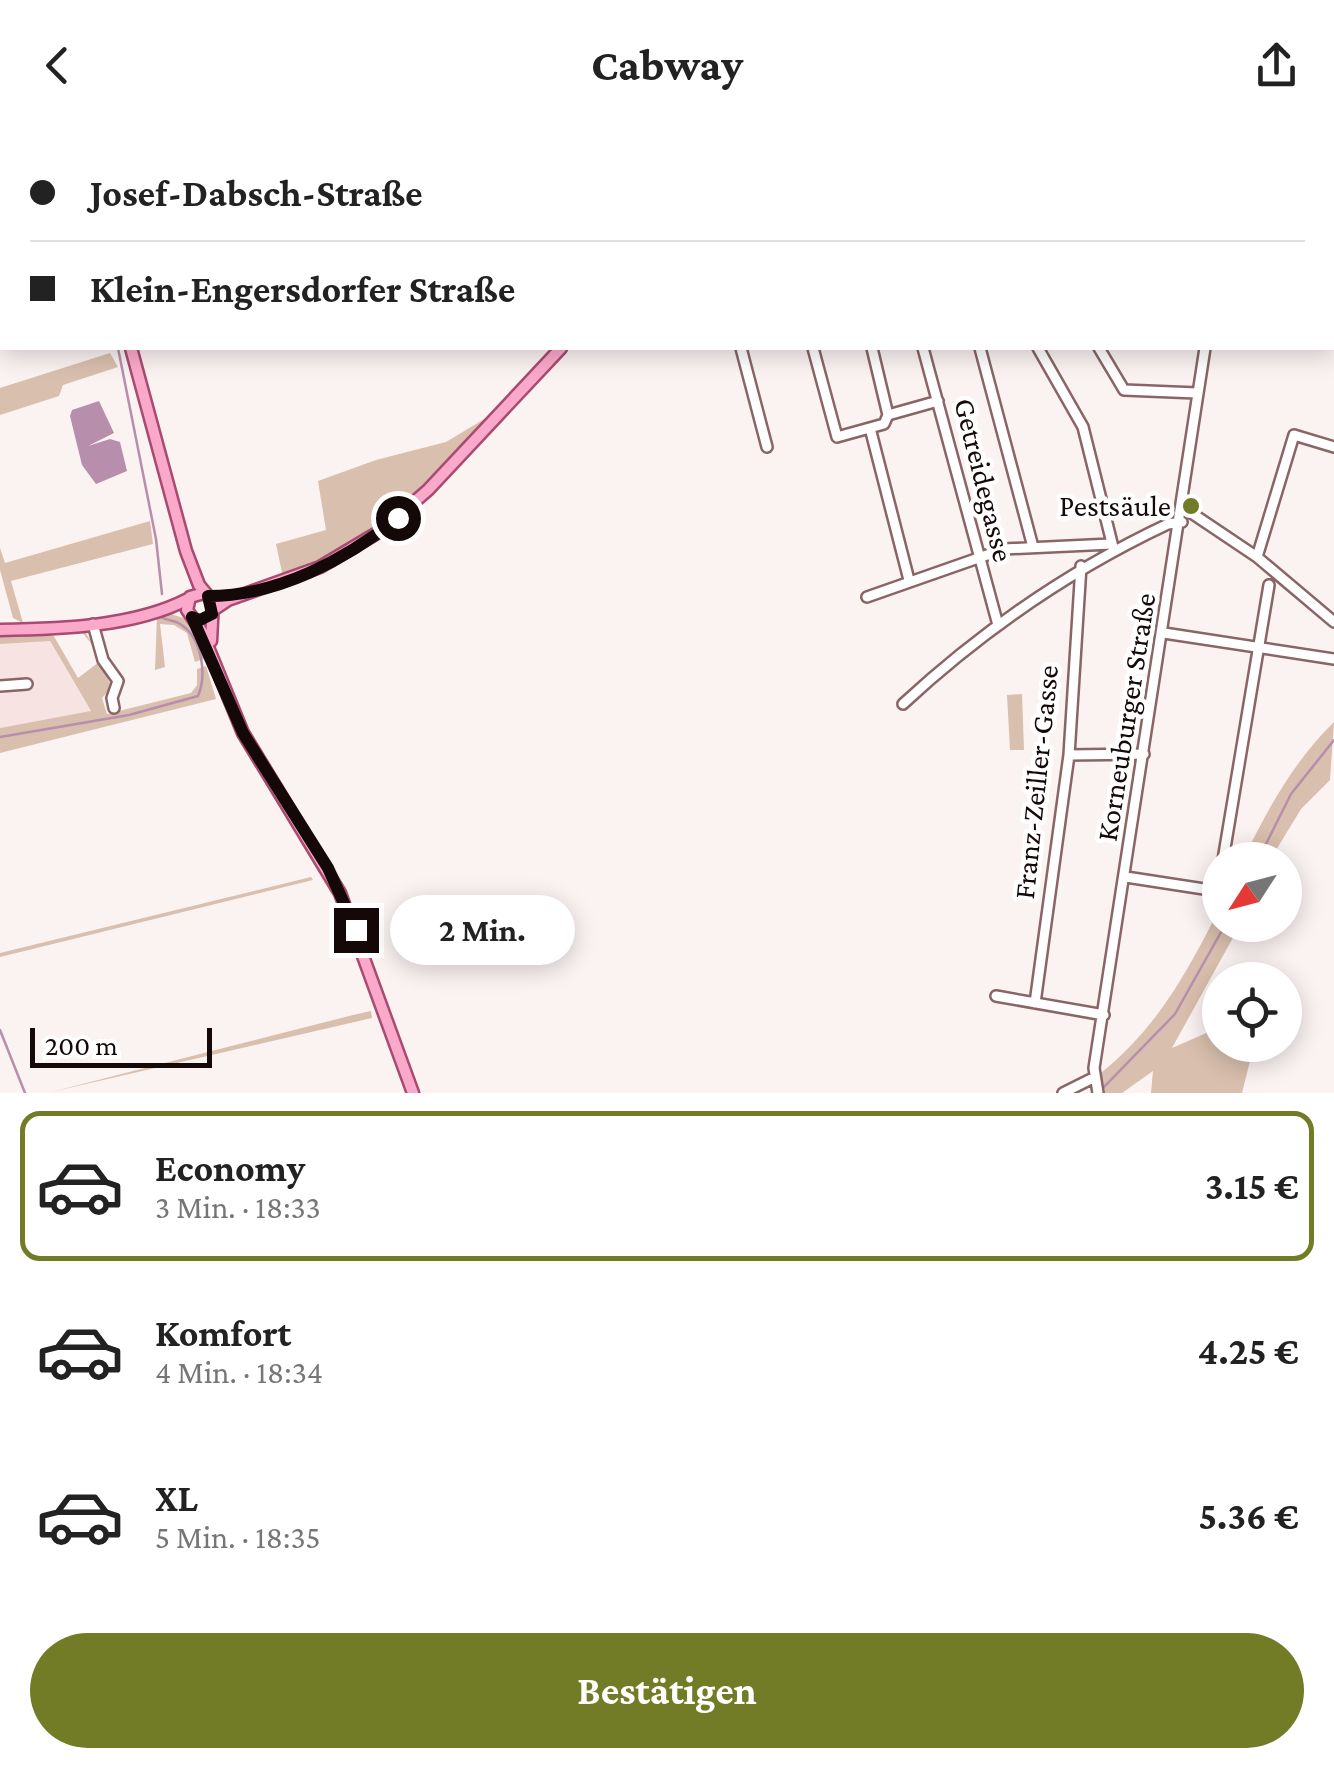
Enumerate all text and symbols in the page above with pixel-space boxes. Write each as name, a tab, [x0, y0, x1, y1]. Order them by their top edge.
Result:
icon: back	[30, 38, 85, 93]
icon: share	[1249, 38, 1304, 93]
text: Cabway	[591, 40, 743, 90]
text: Josef-Dabsch-Straße	[90, 172, 423, 214]
text: Klein-Engersdorfer Straße	[90, 268, 515, 310]
street label: Getreidegasse	[947, 395, 1021, 565]
place label: Pestsäule	[1059, 489, 1171, 522]
marker: Pestsäule	[1180, 495, 1202, 517]
route start	[376, 496, 421, 541]
street label: Korneuburger Straße	[1090, 591, 1162, 843]
street label: Franz-Zeiller-Gasse	[1007, 663, 1064, 901]
north arrow	[1202, 842, 1302, 942]
map controls	[1202, 842, 1302, 1062]
callout: 2 Min.	[391, 895, 576, 965]
route end	[334, 908, 379, 953]
text: 2 Min.	[439, 912, 526, 948]
button: locate	[1202, 962, 1302, 1062]
scale bar	[30, 1023, 212, 1068]
text: 200 m	[45, 1030, 118, 1061]
icon: car	[35, 1141, 125, 1231]
text: Economy	[155, 1147, 305, 1189]
text: 3.15 €	[1205, 1165, 1299, 1207]
text: 3 Min. · 18:33	[155, 1189, 321, 1225]
icon: car	[35, 1306, 125, 1396]
text: Komfort	[155, 1312, 291, 1354]
text: 4.25 €	[1198, 1330, 1299, 1372]
text: 4 Min. · 18:34	[155, 1354, 323, 1390]
icon: car	[35, 1471, 125, 1561]
text: XL	[155, 1477, 198, 1519]
text: 5.36 €	[1198, 1495, 1299, 1537]
text: 5 Min. · 18:35	[155, 1519, 321, 1555]
button: Bestätigen	[30, 1633, 1304, 1748]

